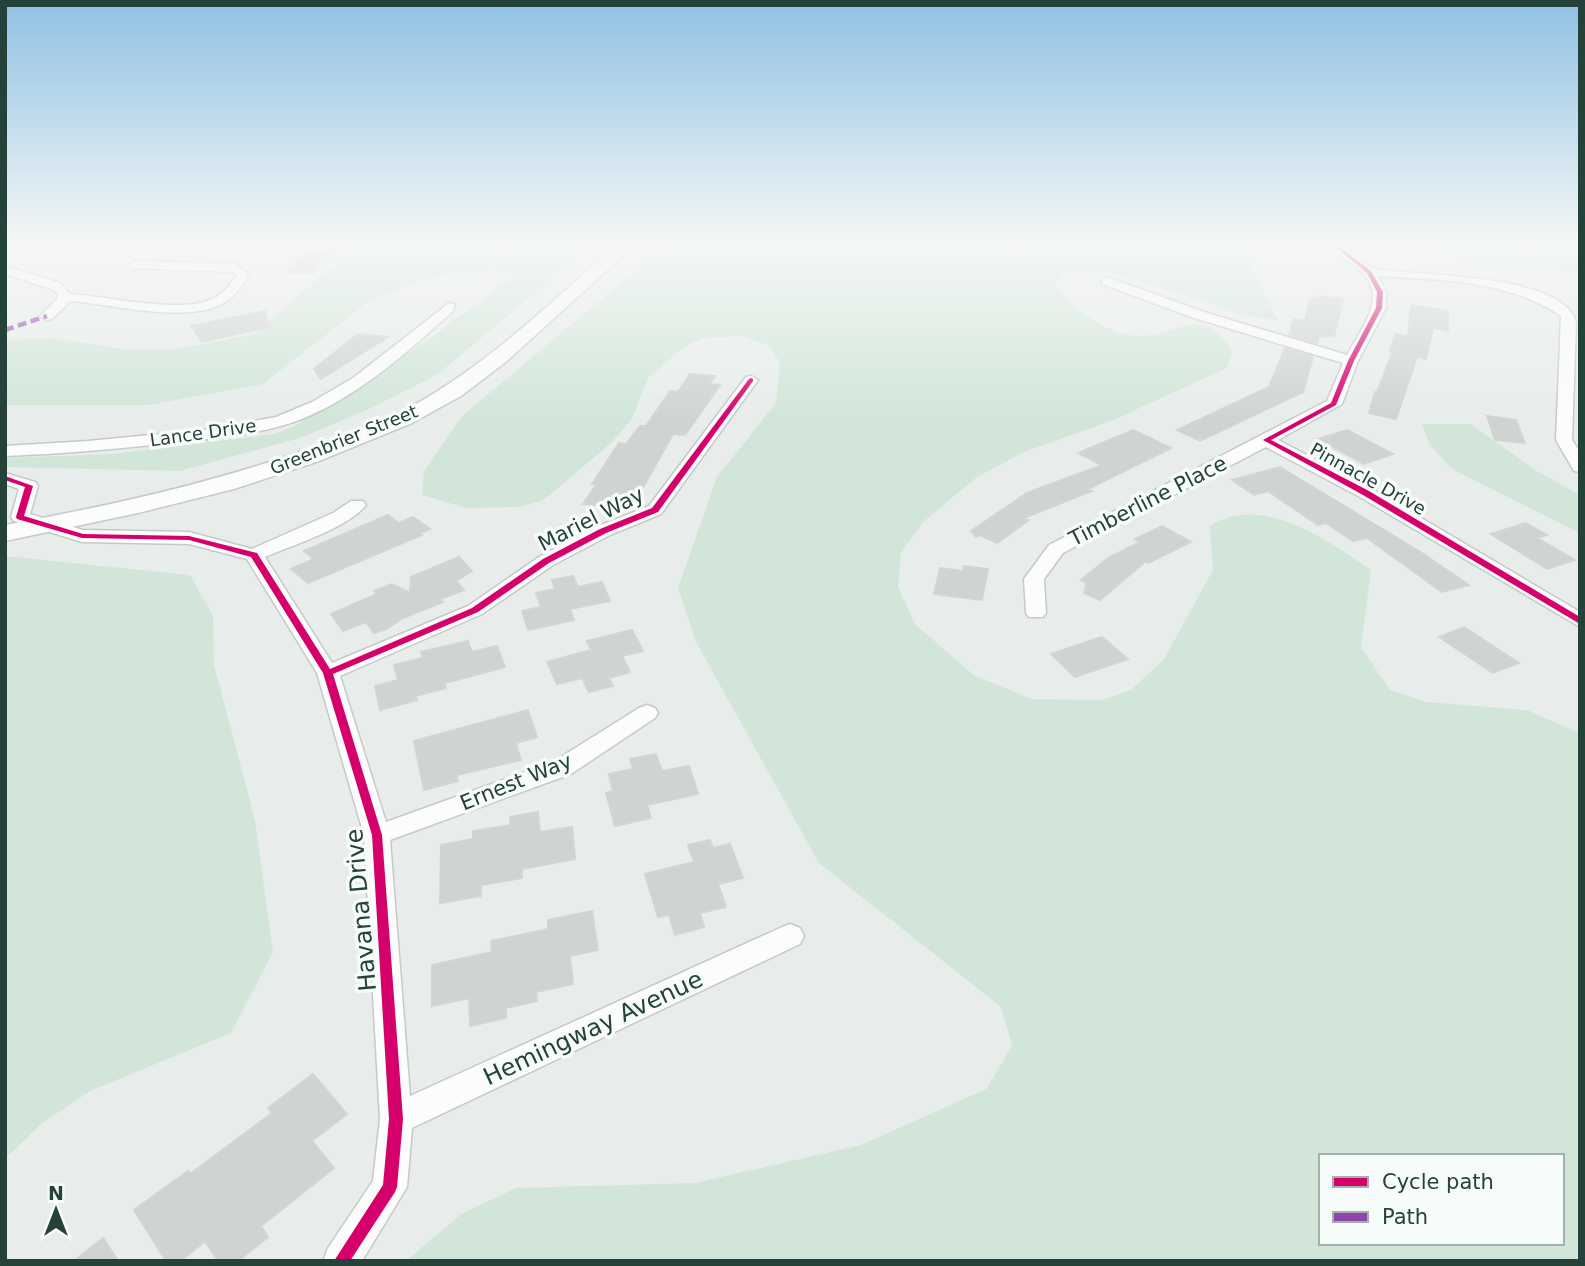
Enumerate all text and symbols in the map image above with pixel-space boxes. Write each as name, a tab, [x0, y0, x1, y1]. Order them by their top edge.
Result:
street label: Greenbrier Street	[267, 400, 421, 479]
street label: Lance Drive	[148, 415, 257, 450]
street label: Pinnacle Drive	[1307, 438, 1430, 519]
street label: Timberline Place	[1064, 451, 1231, 552]
street label: Mariel Way	[534, 482, 648, 556]
street label: Ernest Way	[457, 749, 575, 815]
street label: Havana Drive	[340, 827, 382, 993]
street label: Hemingway Avenue	[479, 965, 707, 1091]
legend	[1319, 1154, 1564, 1245]
text: Cycle path	[1382, 1170, 1494, 1194]
north arrow	[21, 1175, 91, 1245]
text: N	[48, 1182, 64, 1204]
text: Path	[1382, 1205, 1428, 1229]

